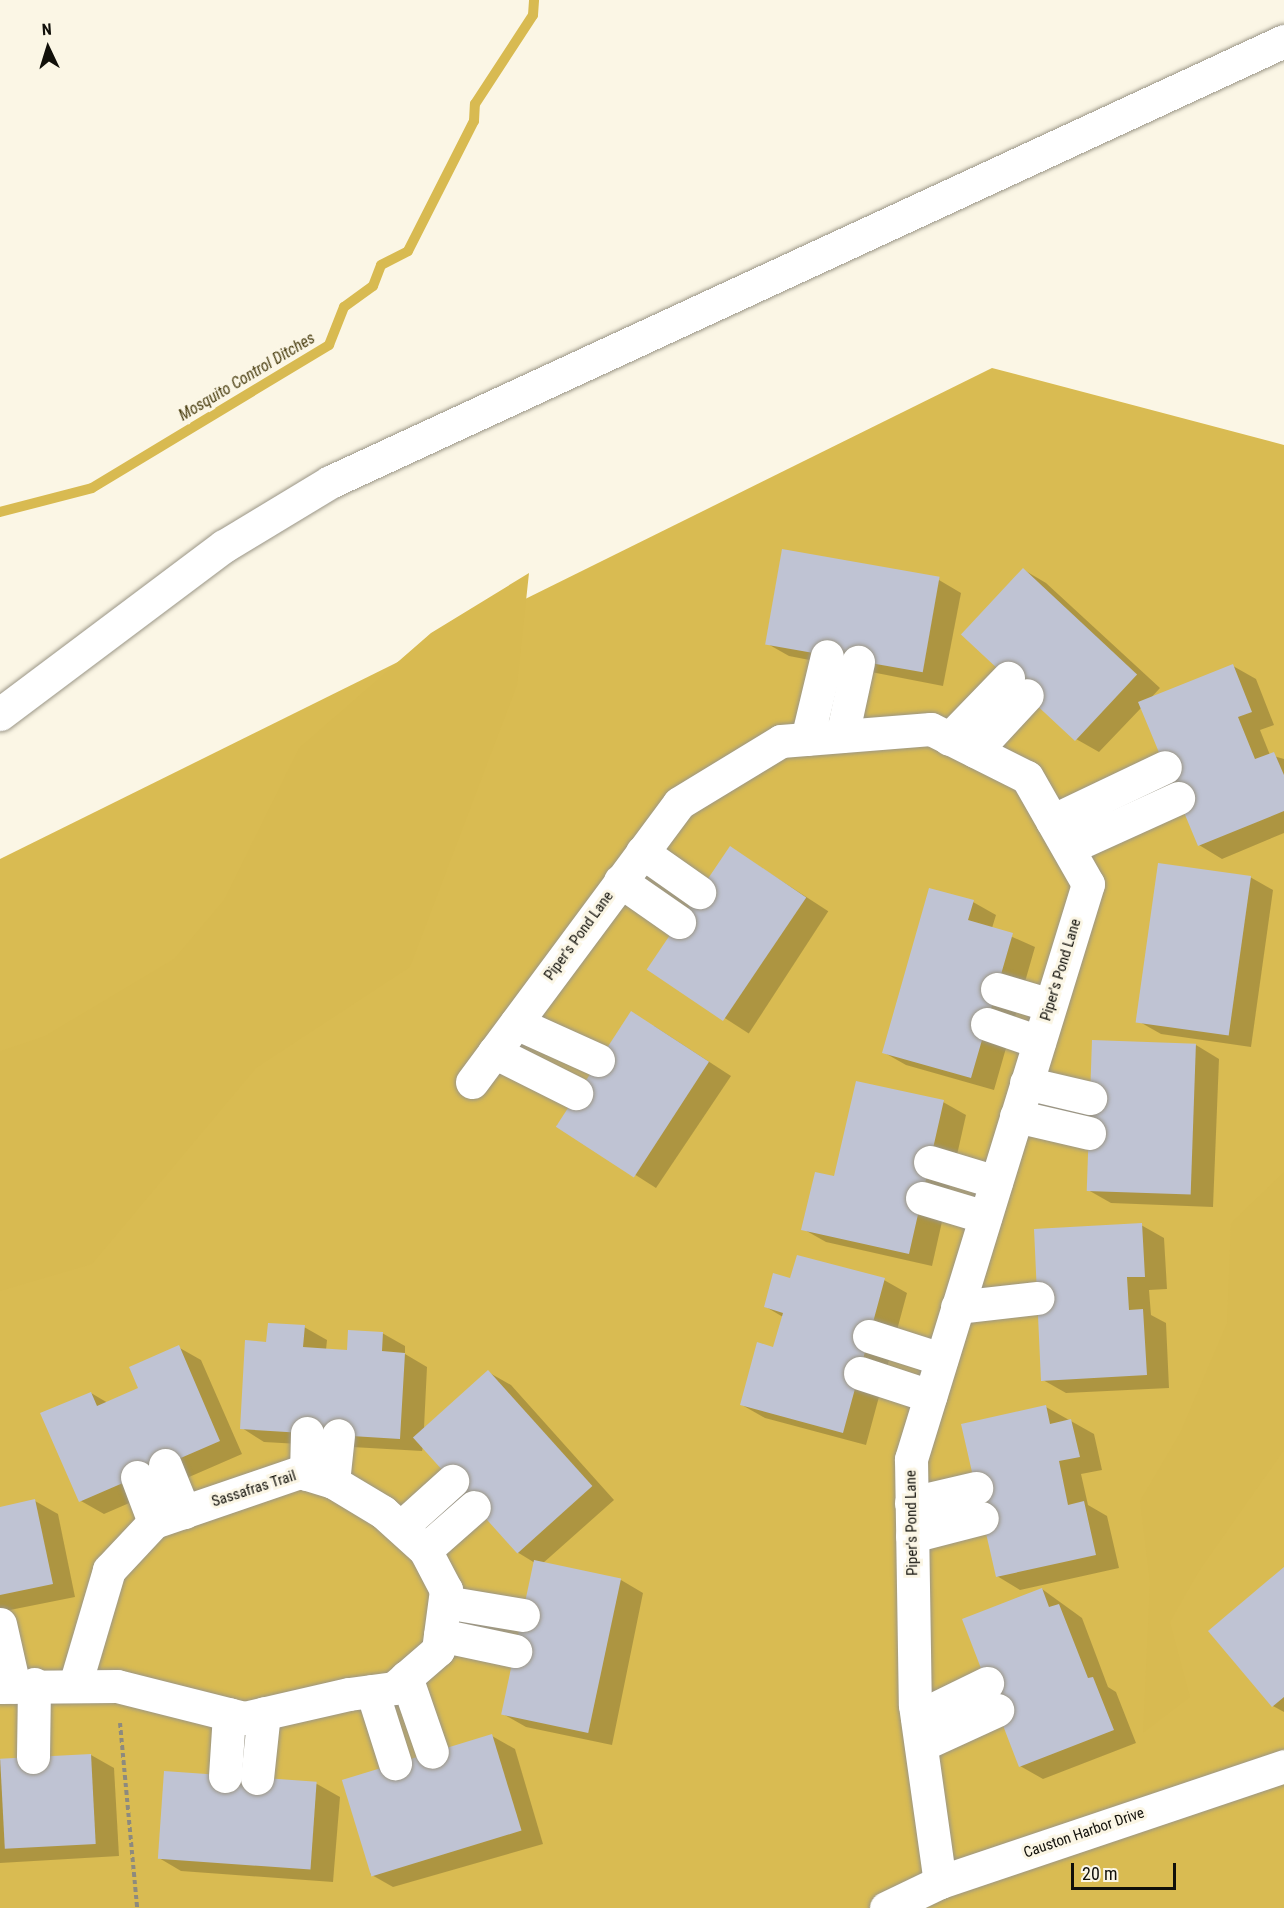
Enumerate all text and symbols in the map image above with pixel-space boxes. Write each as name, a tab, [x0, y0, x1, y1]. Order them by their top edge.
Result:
north arrow	[18, 18, 78, 78]
text: N	[41, 20, 52, 39]
water label: Mosquito Control Ditches	[175, 329, 319, 425]
street label: Piper's Pond Lane	[541, 888, 617, 984]
street label: Piper's Pond Lane	[1037, 917, 1085, 1023]
street label: Sassafras Trail	[209, 1467, 299, 1511]
street label: Piper's Pond Lane	[902, 1470, 922, 1576]
street label: Causton Harbor Drive	[1021, 1804, 1147, 1862]
scale bar	[1074, 1851, 1179, 1889]
text: 20 m	[1082, 1863, 1117, 1884]

